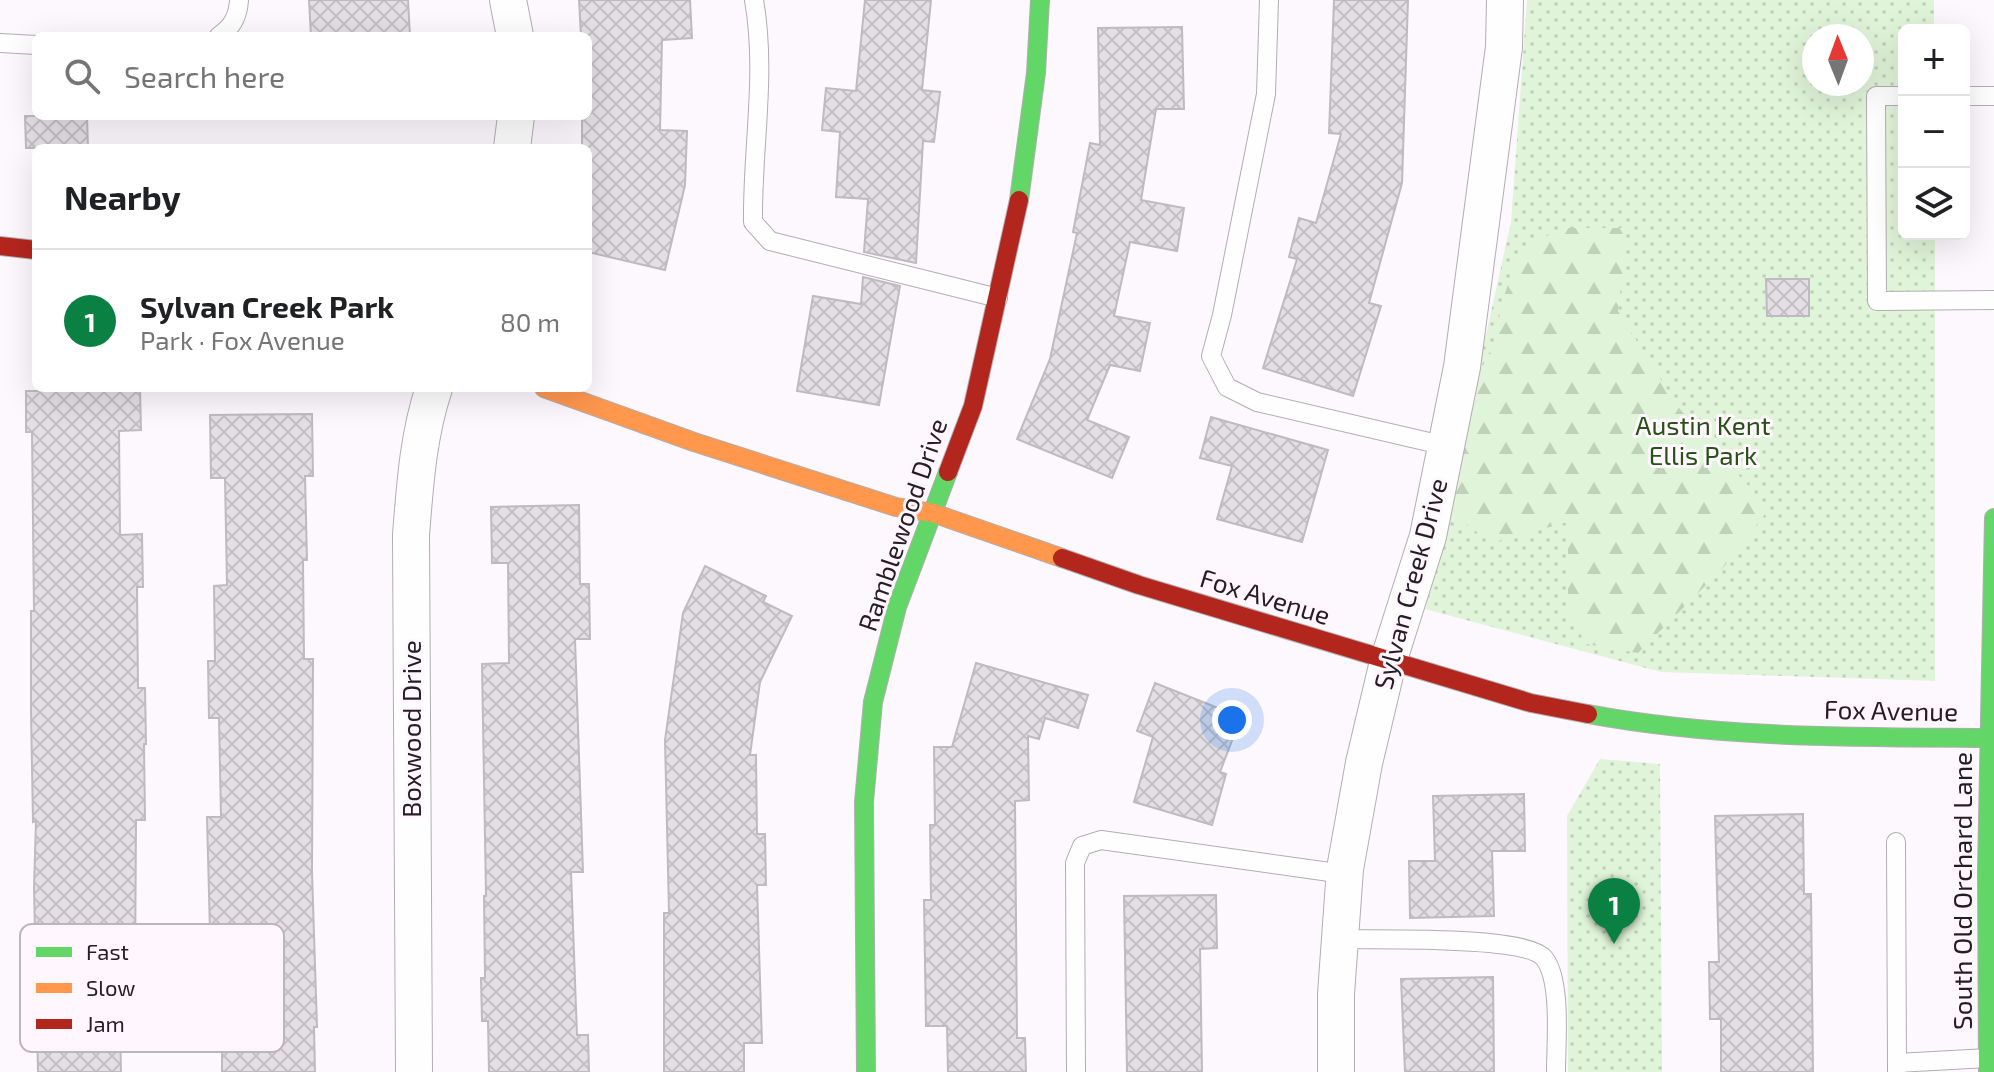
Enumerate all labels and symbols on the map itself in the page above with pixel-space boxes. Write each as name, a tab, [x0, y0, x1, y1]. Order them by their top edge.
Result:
north arrow	[1802, 24, 1874, 96]
park label: Austin Kent Ellis Park	[1635, 409, 1771, 470]
street label: Ramblewood Drive	[851, 414, 953, 635]
street label: Sylvan Creek Drive	[1366, 475, 1453, 693]
street label: Fox Avenue	[1197, 561, 1334, 630]
street label: Boxwood Drive	[395, 640, 426, 818]
street label: Fox Avenue	[1824, 693, 1958, 726]
your location	[1212, 700, 1252, 740]
street label: South Old Orchard Lane	[1946, 752, 1977, 1030]
pin: 1	[1588, 878, 1640, 944]
legend	[20, 924, 284, 1052]
text: Fast	[86, 938, 129, 964]
text: Slow	[86, 974, 135, 1000]
text: Jam	[86, 1010, 125, 1036]

